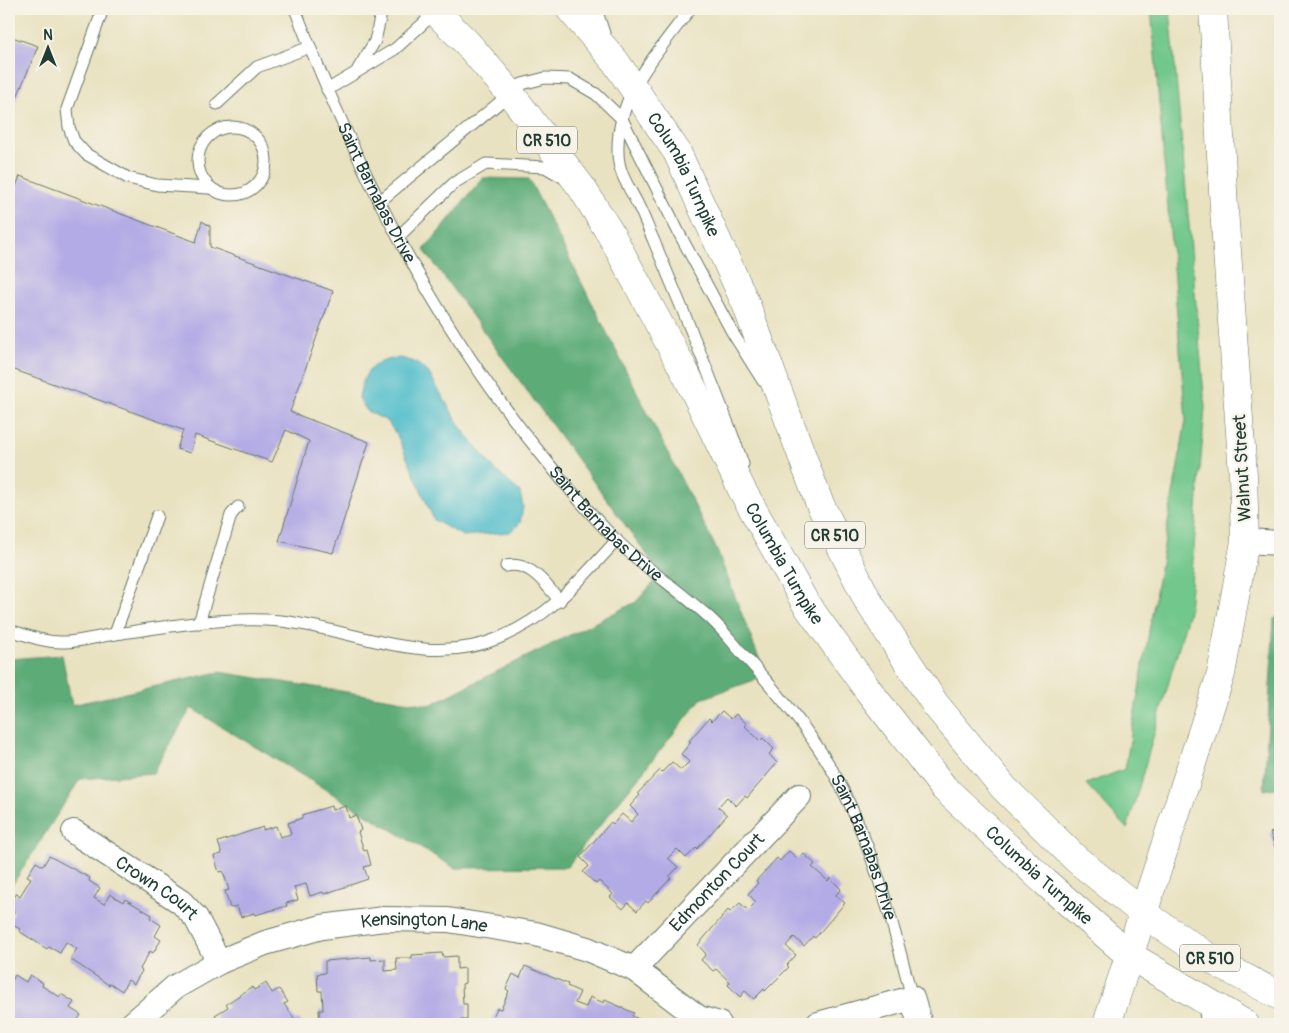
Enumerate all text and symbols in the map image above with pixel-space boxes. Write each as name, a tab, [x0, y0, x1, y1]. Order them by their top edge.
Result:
north arrow	[22, 22, 72, 72]
text: N	[43, 27, 53, 44]
street label: Columbia Turnpike	[641, 108, 725, 241]
street label: Saint Barnabas Drive	[332, 119, 421, 267]
road number: CR 510	[517, 126, 577, 154]
street label: Walnut Street	[1228, 413, 1257, 522]
street label: Saint Barnabas Drive	[543, 461, 667, 587]
street label: Columbia Turnpike	[739, 499, 828, 629]
road number: CR 510	[805, 522, 865, 548]
street label: Saint Barnabas Drive	[825, 770, 902, 923]
street label: Columbia Turnpike	[980, 821, 1097, 930]
street label: Edmonton Court	[665, 828, 770, 937]
street label: Crown Court	[111, 851, 203, 926]
street label: Kensington Lane	[359, 908, 489, 938]
road number: CR 510	[1180, 944, 1240, 971]

